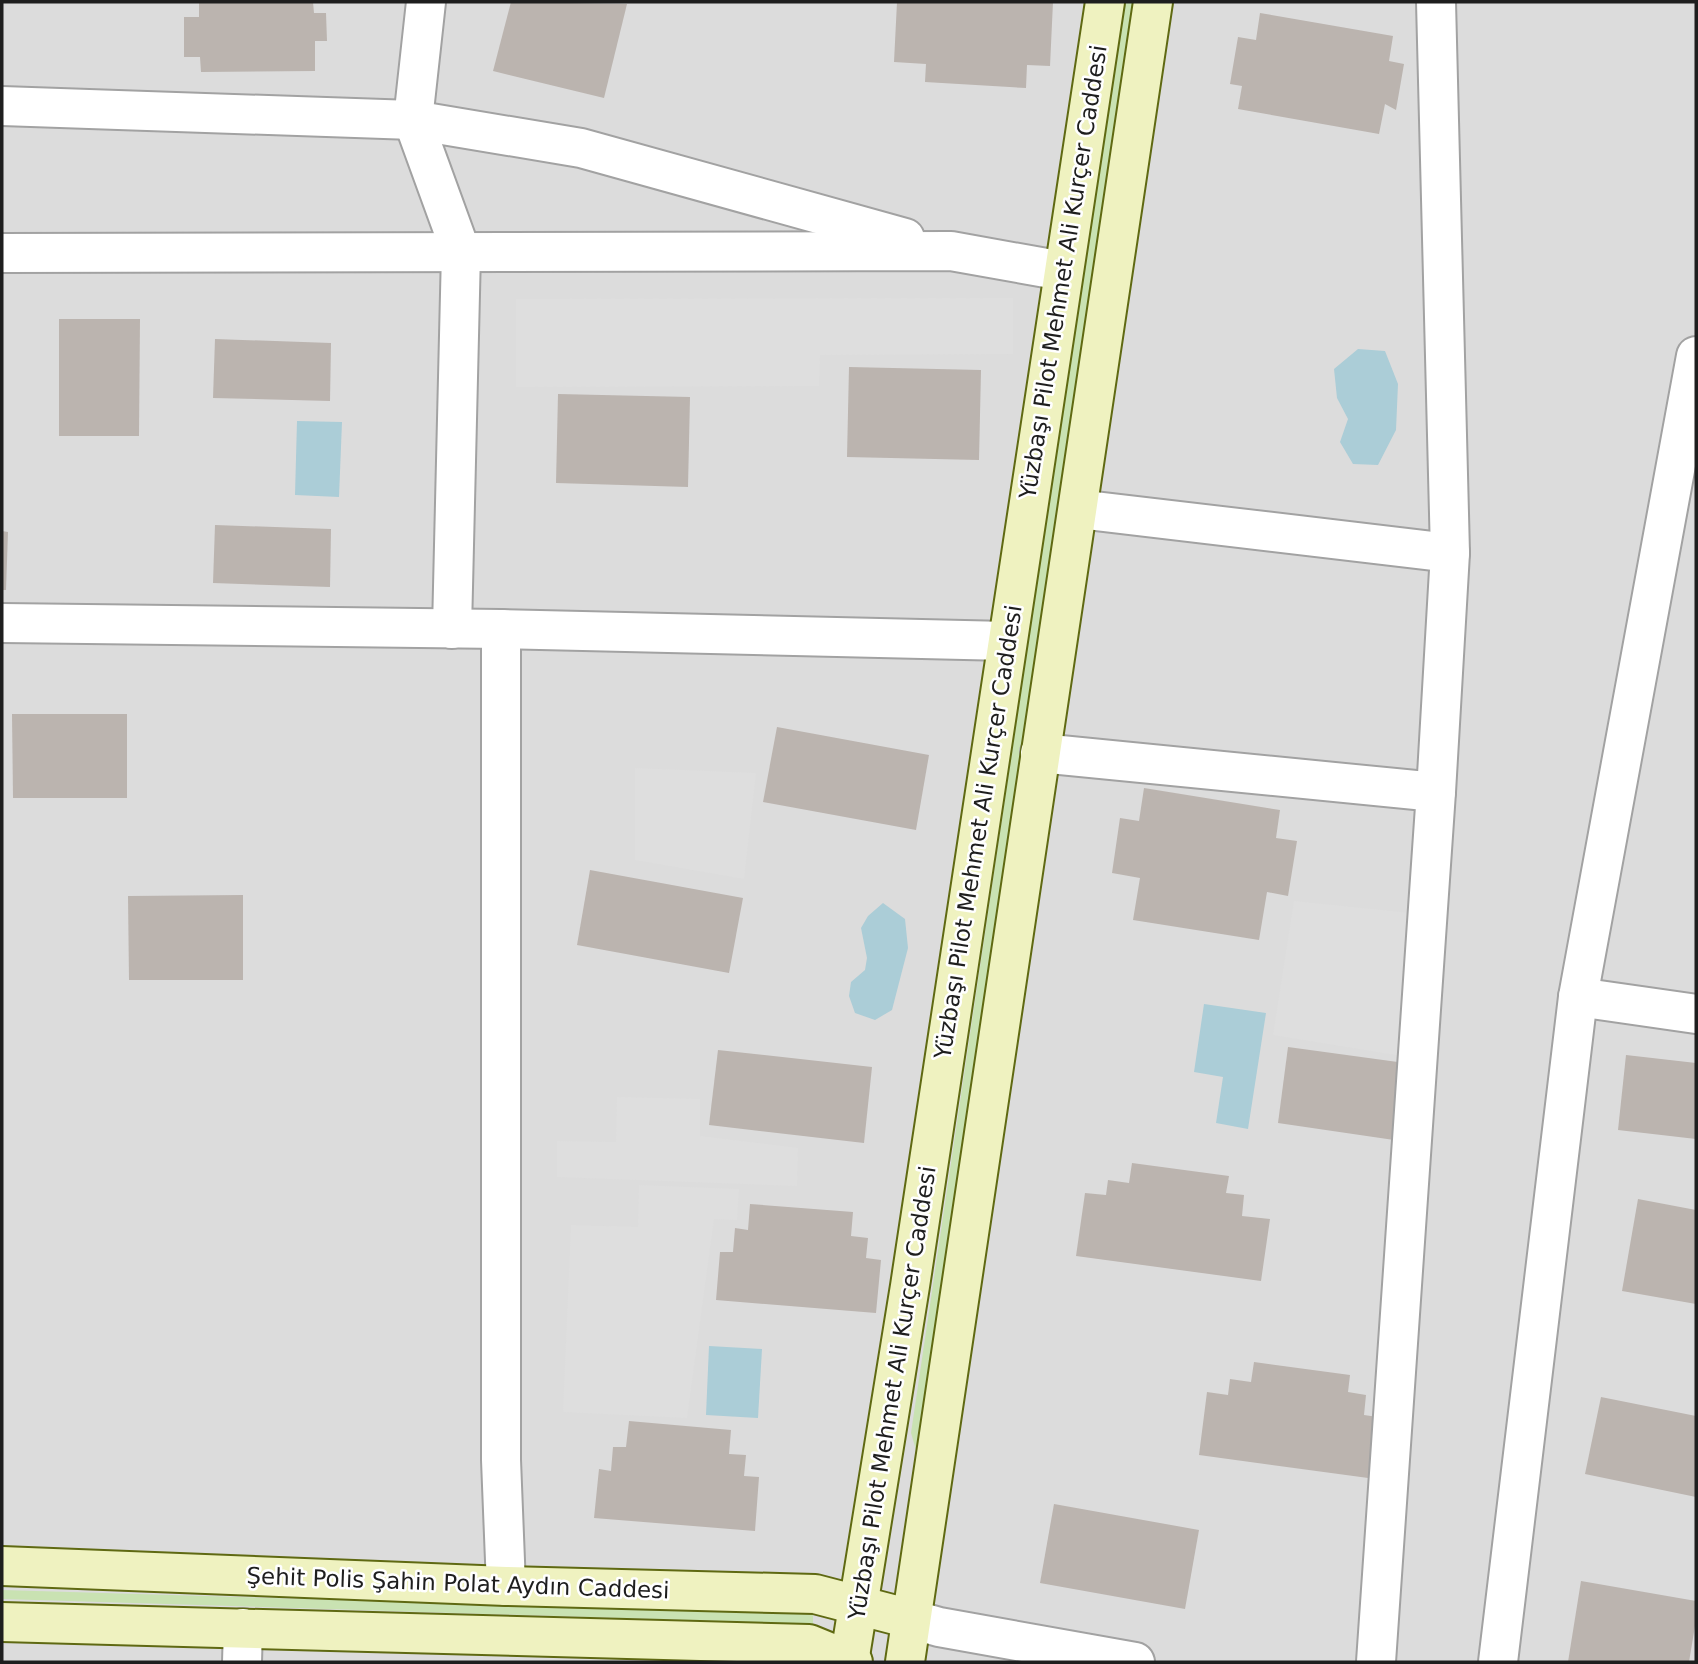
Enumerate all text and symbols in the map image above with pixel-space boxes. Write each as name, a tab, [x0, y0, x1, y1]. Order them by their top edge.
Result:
street label: Yüzbaşı Pilot Mehmet Ali Kurçer Caddesi	[1014, 43, 1112, 502]
street label: Yüzbaşı Pilot Mehmet Ali Kurçer Caddesi	[929, 603, 1027, 1062]
street label: Yüzbaşı Pilot Mehmet Ali Kurçer Caddesi	[843, 1164, 941, 1623]
street label: Şehit Polis Şahin Polat Aydın Caddesi	[246, 1563, 670, 1603]

